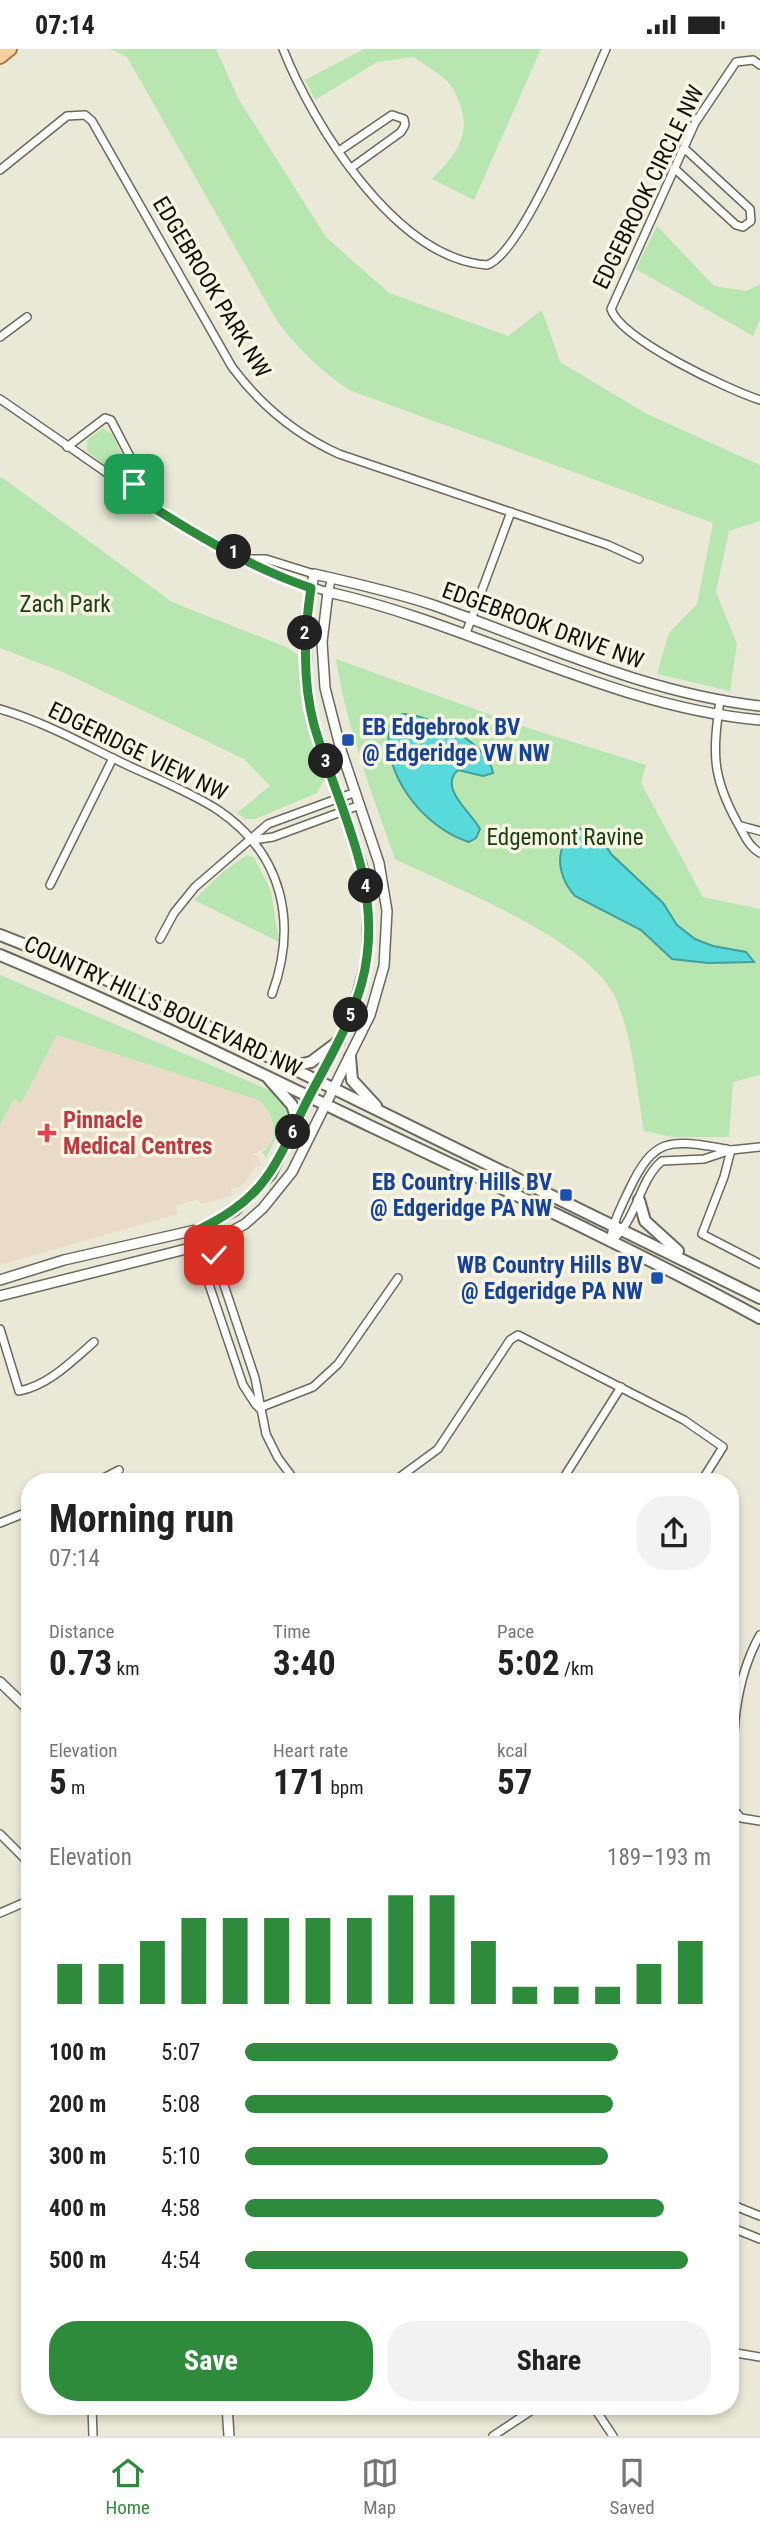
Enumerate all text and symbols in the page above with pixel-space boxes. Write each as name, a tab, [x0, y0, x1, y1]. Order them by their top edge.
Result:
text: 07:14	[35, 10, 95, 40]
street label: EDGEBROOK CIRCLE NW	[587, 81, 710, 293]
street label: EDGEBROOK PARK NW	[147, 192, 276, 383]
pin	[104, 454, 164, 514]
icon: arrive	[115, 465, 153, 503]
pin: 1	[216, 535, 252, 569]
text: 1	[229, 540, 238, 563]
street label: EDGEBROOK DRIVE NW	[438, 576, 647, 674]
park label: Zach Park	[19, 591, 111, 618]
pin: 2	[288, 615, 322, 651]
text: 2	[300, 621, 309, 644]
street label: EDGERIDGE VIEW NW	[44, 696, 232, 806]
place label: EB Edgebrook BV @ Edgeridge VW NW	[362, 714, 550, 767]
marker: EB Edgebrook BV @ Edgeridge VW NW	[340, 732, 356, 748]
pin: 3	[308, 743, 344, 779]
text: 3	[321, 749, 330, 772]
park label: Edgemont Ravine	[487, 824, 643, 851]
pin: 4	[348, 869, 384, 903]
text: 4	[361, 874, 370, 897]
street label: COUNTRY HILLS BOULEVARD NW	[20, 930, 306, 1083]
pin: 5	[334, 997, 368, 1033]
text: 5	[346, 1003, 355, 1026]
place label: Pinnacle Medical Centres	[63, 1107, 213, 1160]
pin: 6	[276, 1115, 310, 1149]
text: 6	[288, 1120, 297, 1143]
marker: Pinnacle Medical Centres	[37, 1123, 57, 1143]
place label: EB Country Hills BV @ Edgeridge PA NW	[370, 1169, 553, 1222]
marker: EB Country Hills BV @ Edgeridge PA NW	[558, 1187, 574, 1203]
pin	[184, 1225, 244, 1285]
icon: check	[195, 1236, 233, 1274]
place label: WB Country Hills BV @ Edgeridge PA NW	[457, 1252, 644, 1305]
marker: WB Country Hills BV @ Edgeridge PA NW	[649, 1270, 665, 1286]
button: share	[637, 1496, 711, 1570]
text: Morning run	[49, 1497, 234, 1541]
text: 07:14	[49, 1545, 100, 1572]
text: Distance	[49, 1620, 114, 1643]
text: Time	[273, 1620, 310, 1643]
text: Pace	[497, 1620, 534, 1643]
text: 0.73	[49, 1643, 112, 1684]
text: 3:40	[273, 1643, 336, 1684]
text: 5:02	[497, 1643, 560, 1684]
text: km	[112, 1657, 139, 1680]
text: /km	[560, 1657, 594, 1680]
text: Elevation	[49, 1739, 117, 1762]
text: Heart rate	[273, 1739, 348, 1762]
text: kcal	[497, 1739, 528, 1762]
text: 5	[49, 1762, 67, 1803]
text: 171	[273, 1762, 326, 1803]
text: 57	[497, 1762, 532, 1803]
text: m	[67, 1776, 85, 1799]
text: bpm	[326, 1776, 363, 1799]
text: Elevation	[49, 1844, 132, 1871]
text: 189–193 m	[607, 1844, 711, 1871]
text: 100 m	[49, 2039, 106, 2066]
text: 5:07	[161, 2039, 200, 2066]
text: 200 m	[49, 2091, 106, 2118]
text: 5:08	[161, 2091, 200, 2118]
text: 300 m	[49, 2143, 106, 2170]
text: 5:10	[161, 2143, 200, 2170]
text: 400 m	[49, 2195, 106, 2222]
text: 4:58	[161, 2195, 200, 2222]
text: 500 m	[49, 2247, 106, 2274]
text: 4:54	[161, 2247, 200, 2274]
button: Save	[49, 2321, 373, 2401]
button: Share	[387, 2321, 711, 2401]
tab: Home	[105, 2454, 150, 2519]
tab: Map	[361, 2454, 399, 2519]
tab: Saved	[609, 2454, 655, 2519]

